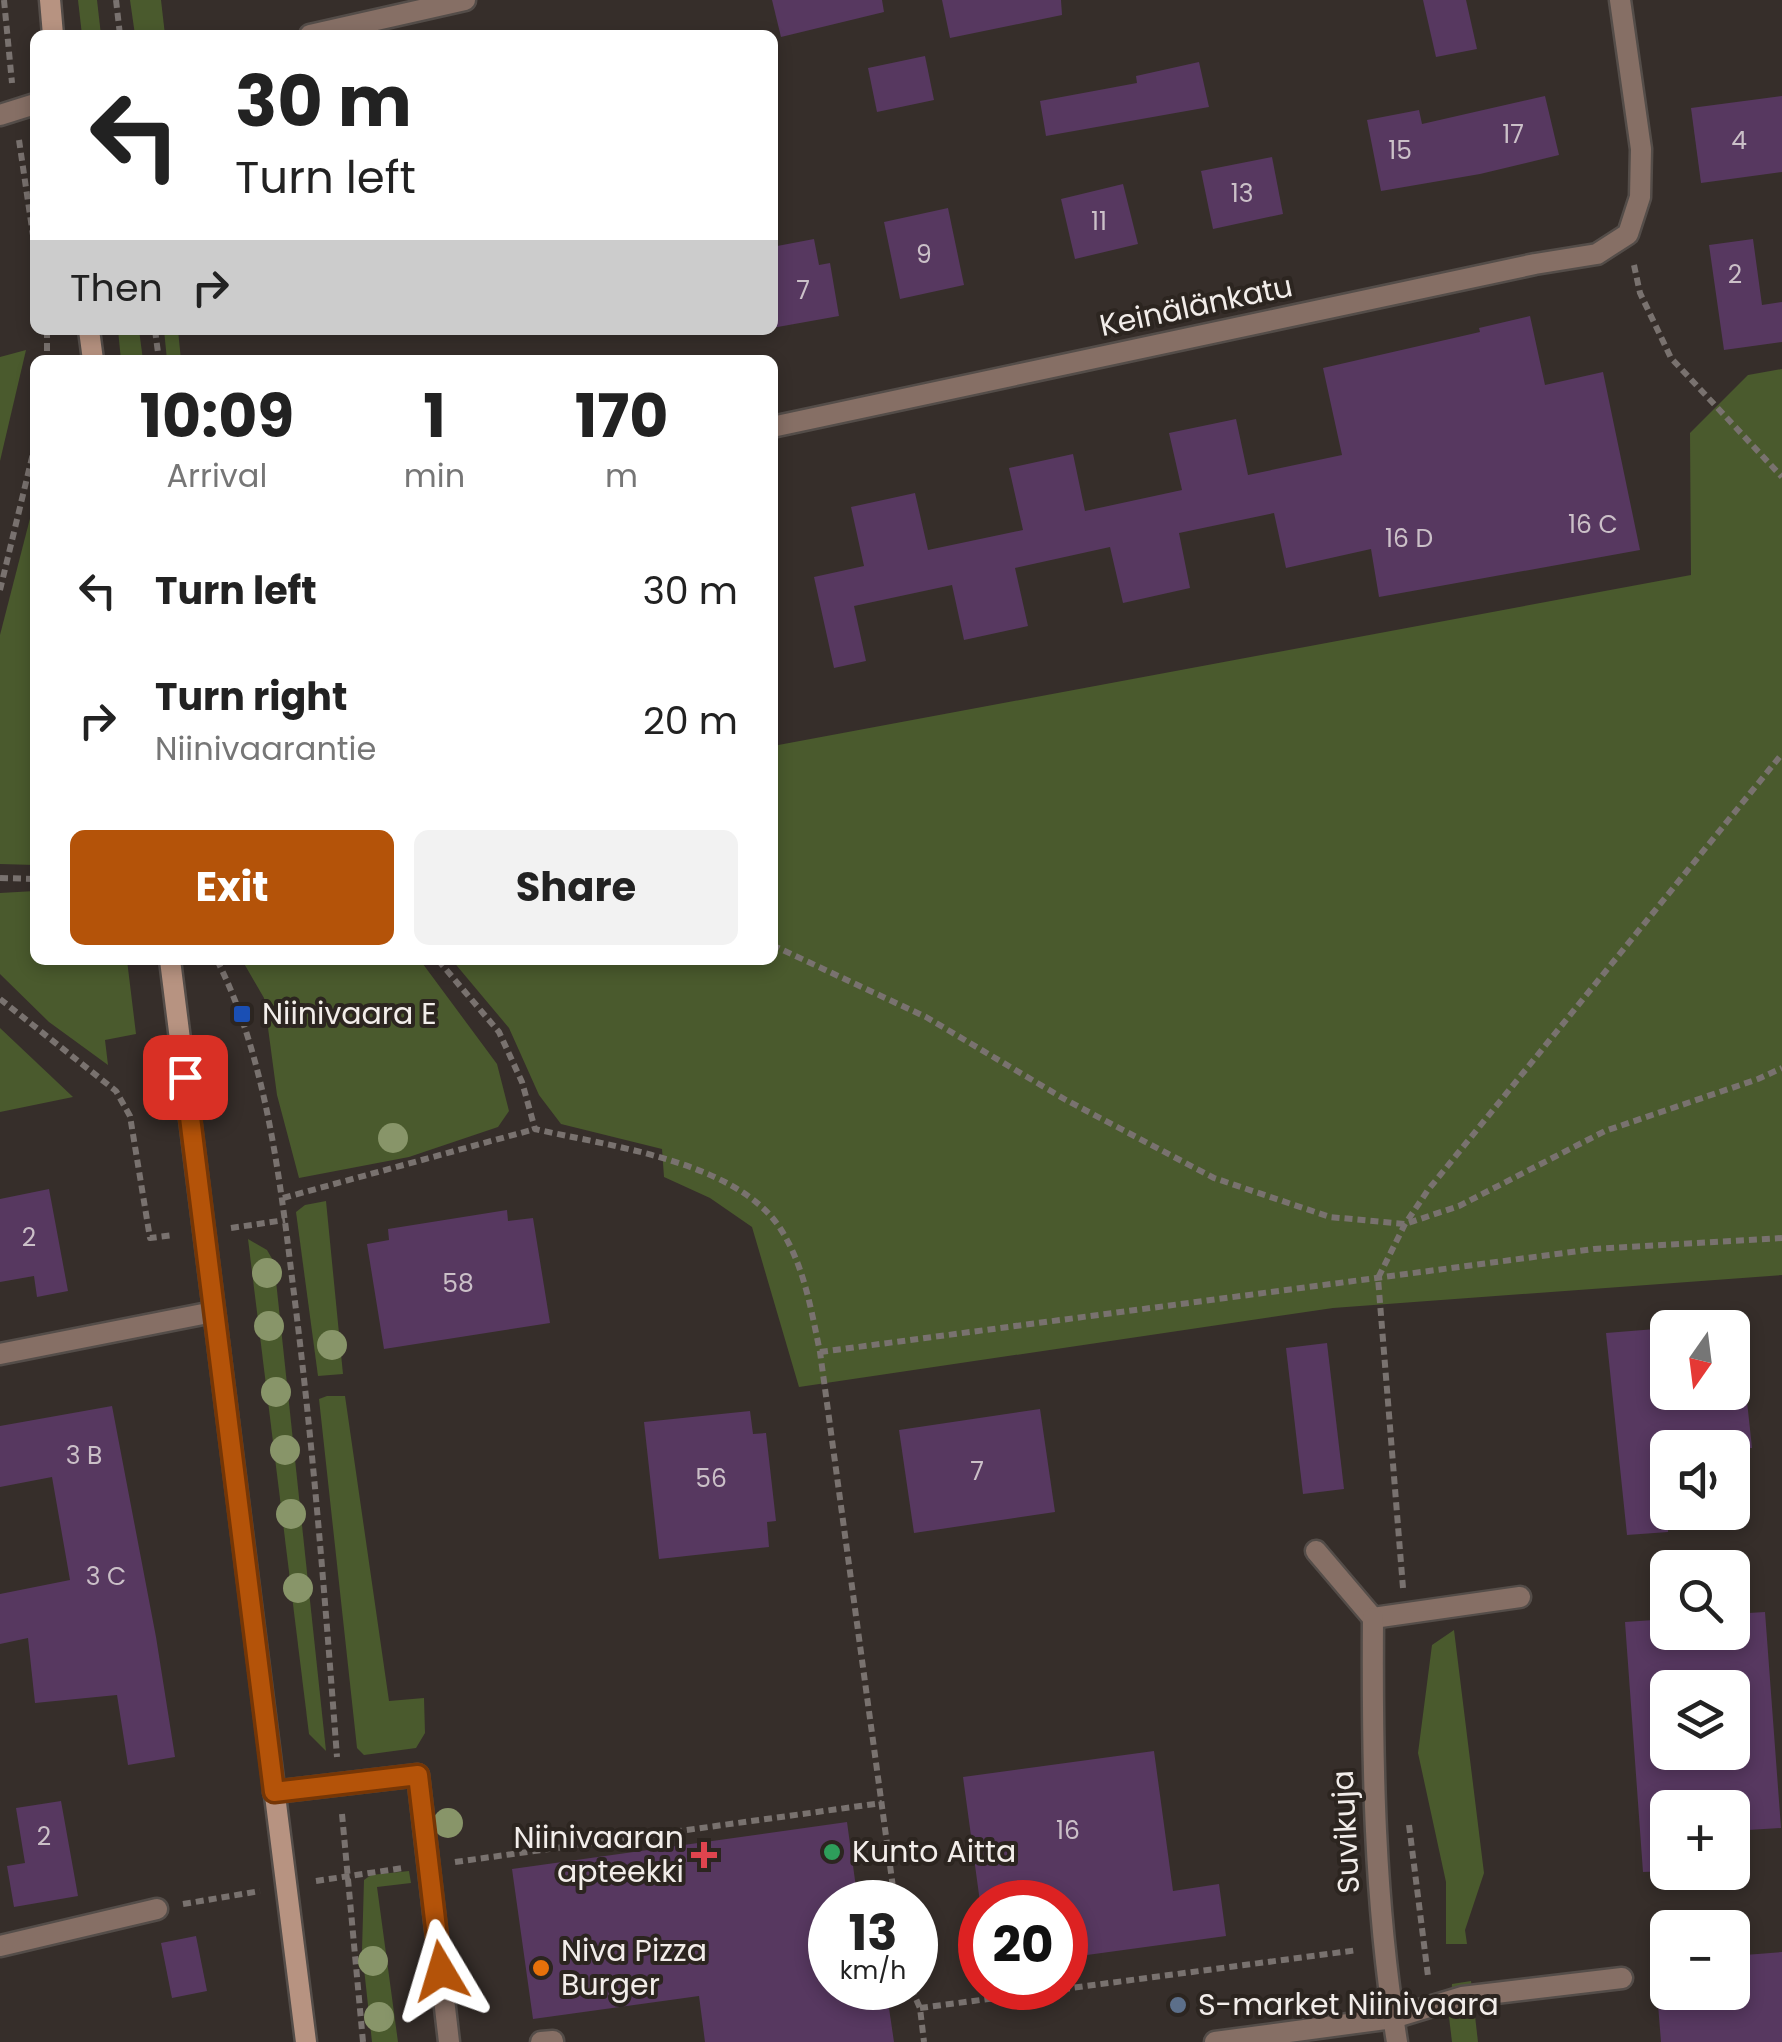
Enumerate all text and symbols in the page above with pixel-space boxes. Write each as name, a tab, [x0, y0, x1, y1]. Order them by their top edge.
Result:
text: 30 m	[235, 52, 412, 151]
icon: left	[70, 70, 200, 200]
house number: 17	[1502, 117, 1524, 152]
house number: 4	[1731, 123, 1747, 158]
house number: 15	[1388, 133, 1412, 168]
text: Turn left	[235, 146, 416, 209]
house number: 13	[1231, 176, 1253, 211]
house number: 11	[1091, 204, 1107, 239]
house number: 9	[916, 237, 932, 272]
house number: 2	[1728, 257, 1742, 292]
icon: right	[183, 260, 238, 315]
text: Then	[70, 261, 163, 314]
street label: Keinälänkatu	[1095, 264, 1296, 347]
house number: 7	[796, 273, 810, 308]
text: 10:09	[140, 374, 294, 458]
text: 1	[423, 374, 446, 458]
text: 170	[575, 374, 668, 458]
text: Arrival	[167, 453, 267, 498]
text: min	[404, 453, 465, 498]
text: m	[605, 453, 638, 498]
house number: 16 C	[1568, 507, 1618, 542]
house number: 16 D	[1385, 521, 1433, 556]
icon: left	[70, 563, 125, 618]
text: Turn left	[155, 564, 317, 617]
text: 30 m	[642, 564, 738, 617]
text: Turn right	[155, 670, 347, 723]
icon: right	[70, 693, 125, 748]
text: 20 m	[643, 694, 738, 747]
text: Niinivaarantie	[155, 726, 376, 771]
button: Exit	[70, 830, 394, 945]
button: Share	[414, 830, 738, 945]
place label: Niinivaara E	[262, 992, 437, 1035]
marker: Niinivaara E	[231, 1003, 253, 1025]
pin	[143, 1035, 228, 1120]
icon: arrive	[158, 1050, 213, 1105]
house number: 2	[22, 1220, 36, 1255]
house number: 58	[442, 1266, 474, 1301]
north arrow	[1650, 1310, 1750, 1410]
map controls	[1650, 1310, 1750, 2010]
button: sound	[1650, 1430, 1750, 1530]
house number: 3 B	[66, 1438, 102, 1473]
house number: 7	[970, 1454, 984, 1489]
house number: 56	[695, 1461, 727, 1496]
button: search	[1650, 1550, 1750, 1650]
house number: 3 C	[86, 1559, 126, 1594]
button: layers	[1650, 1670, 1750, 1770]
street label: Suvikuja	[1321, 1769, 1370, 1895]
button: +	[1650, 1790, 1750, 1890]
house number: 16	[1056, 1813, 1080, 1848]
place label: Niinivaaran apteekki	[514, 1816, 684, 1893]
house number: 2	[37, 1819, 51, 1854]
place label: Kunto Aitta	[852, 1830, 1016, 1873]
marker: Kunto Aitta	[821, 1841, 843, 1863]
marker: Niinivaaran apteekki	[693, 1844, 715, 1866]
speed limit sign: 20	[958, 1880, 1088, 2010]
text: 13	[848, 1897, 898, 1968]
button: −	[1650, 1910, 1750, 2010]
position arrow	[389, 1919, 493, 2023]
place label: Niva Pizza Burger	[561, 1929, 707, 2006]
text: km/h	[840, 1953, 906, 1988]
marker: Niva Pizza Burger	[530, 1957, 552, 1979]
place label: S-market Niinivaara	[1198, 1983, 1499, 2026]
marker: S-market Niinivaara	[1167, 1994, 1189, 2016]

